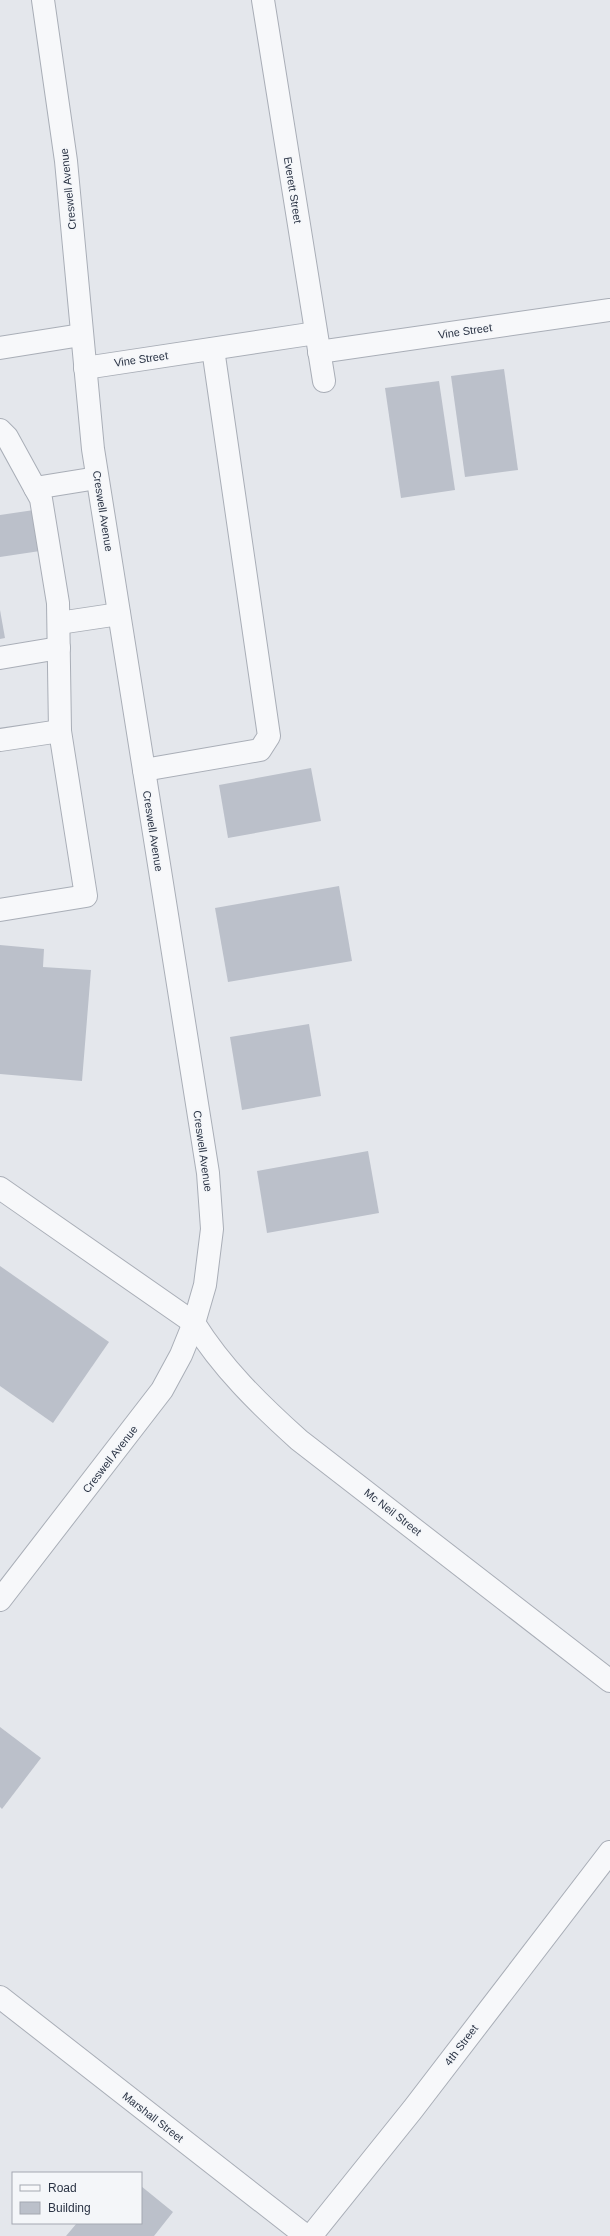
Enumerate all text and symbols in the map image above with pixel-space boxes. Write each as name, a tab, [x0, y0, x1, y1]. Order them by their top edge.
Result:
street label: Creswell Avenue	[58, 148, 78, 230]
street label: Everett Street	[282, 156, 304, 224]
street label: Vine Street	[437, 321, 493, 341]
street label: Vine Street	[113, 349, 169, 369]
street label: Creswell Avenue	[91, 470, 115, 552]
street label: Creswell Avenue	[141, 790, 165, 872]
street label: Creswell Avenue	[191, 1110, 215, 1192]
street label: Creswell Avenue	[80, 1423, 140, 1495]
street label: Mc Neil Street	[362, 1486, 424, 1538]
street label: 4th Street	[442, 2022, 480, 2068]
street label: Marshall Street	[120, 2089, 186, 2145]
legend	[12, 2172, 142, 2224]
text: Road	[48, 2181, 77, 2195]
text: Building	[48, 2201, 91, 2215]

